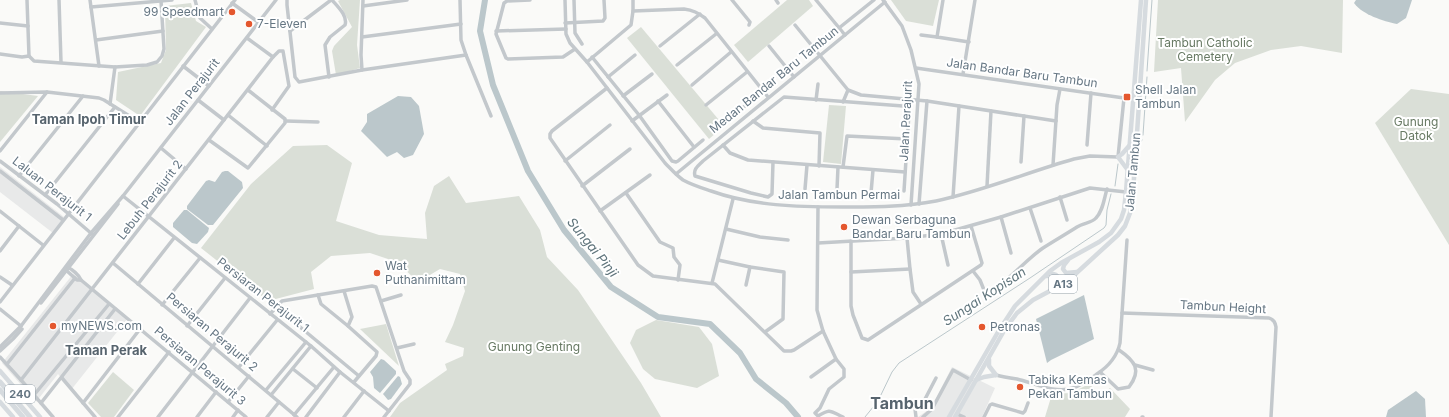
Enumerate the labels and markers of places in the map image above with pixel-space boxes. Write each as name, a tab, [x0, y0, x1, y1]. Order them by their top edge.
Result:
place label: 99 Speedmart	[143, 4, 224, 19]
marker: 99 Speedmart	[227, 7, 237, 17]
place label: 7-Eleven	[257, 16, 307, 31]
marker: 7-Eleven	[244, 19, 254, 29]
place label: Shell Jalan Tambun	[1135, 82, 1196, 111]
marker: Shell Jalan Tambun	[1122, 92, 1132, 102]
place label: Dewan Serbaguna Bandar Baru Tambun	[852, 212, 971, 241]
marker: Dewan Serbaguna Bandar Baru Tambun	[839, 222, 849, 232]
place label: Wat Puthanimittam	[385, 258, 466, 287]
marker: Wat Puthanimittam	[372, 268, 382, 278]
place label: myNEWS.com	[61, 318, 142, 333]
place label: Petronas	[990, 319, 1040, 334]
marker: myNEWS.com	[48, 321, 58, 331]
marker: Petronas	[977, 322, 987, 332]
place label: Tabika Kemas Pekan Tambun	[1028, 372, 1112, 401]
marker: Tabika Kemas Pekan Tambun	[1015, 382, 1025, 392]

